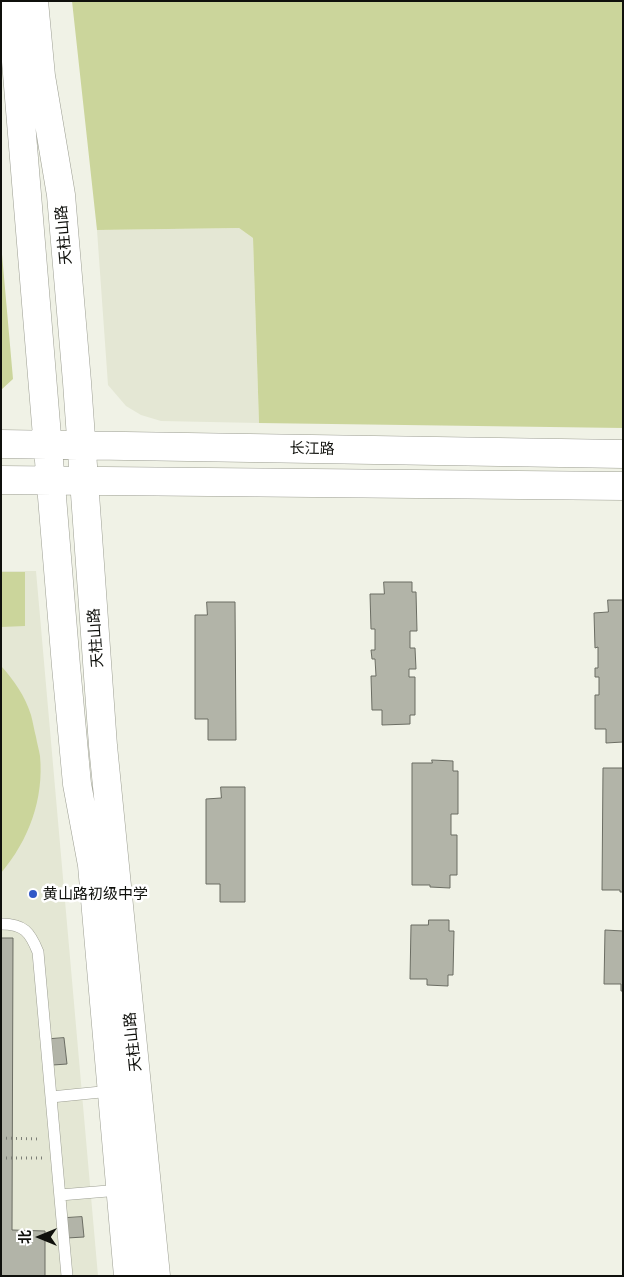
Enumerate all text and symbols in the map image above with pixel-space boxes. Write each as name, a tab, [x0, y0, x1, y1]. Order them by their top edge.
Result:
street label: 天柱山路	[52, 204, 76, 266]
street label: 长江路	[289, 440, 335, 458]
street label: 天柱山路	[85, 607, 107, 669]
place label: 黄山路初级中学	[43, 885, 148, 903]
marker: 黄山路初级中学	[27, 888, 39, 900]
street label: 天柱山路	[121, 1011, 145, 1073]
north arrow	[15, 1212, 65, 1262]
text: 北	[17, 1230, 33, 1244]

